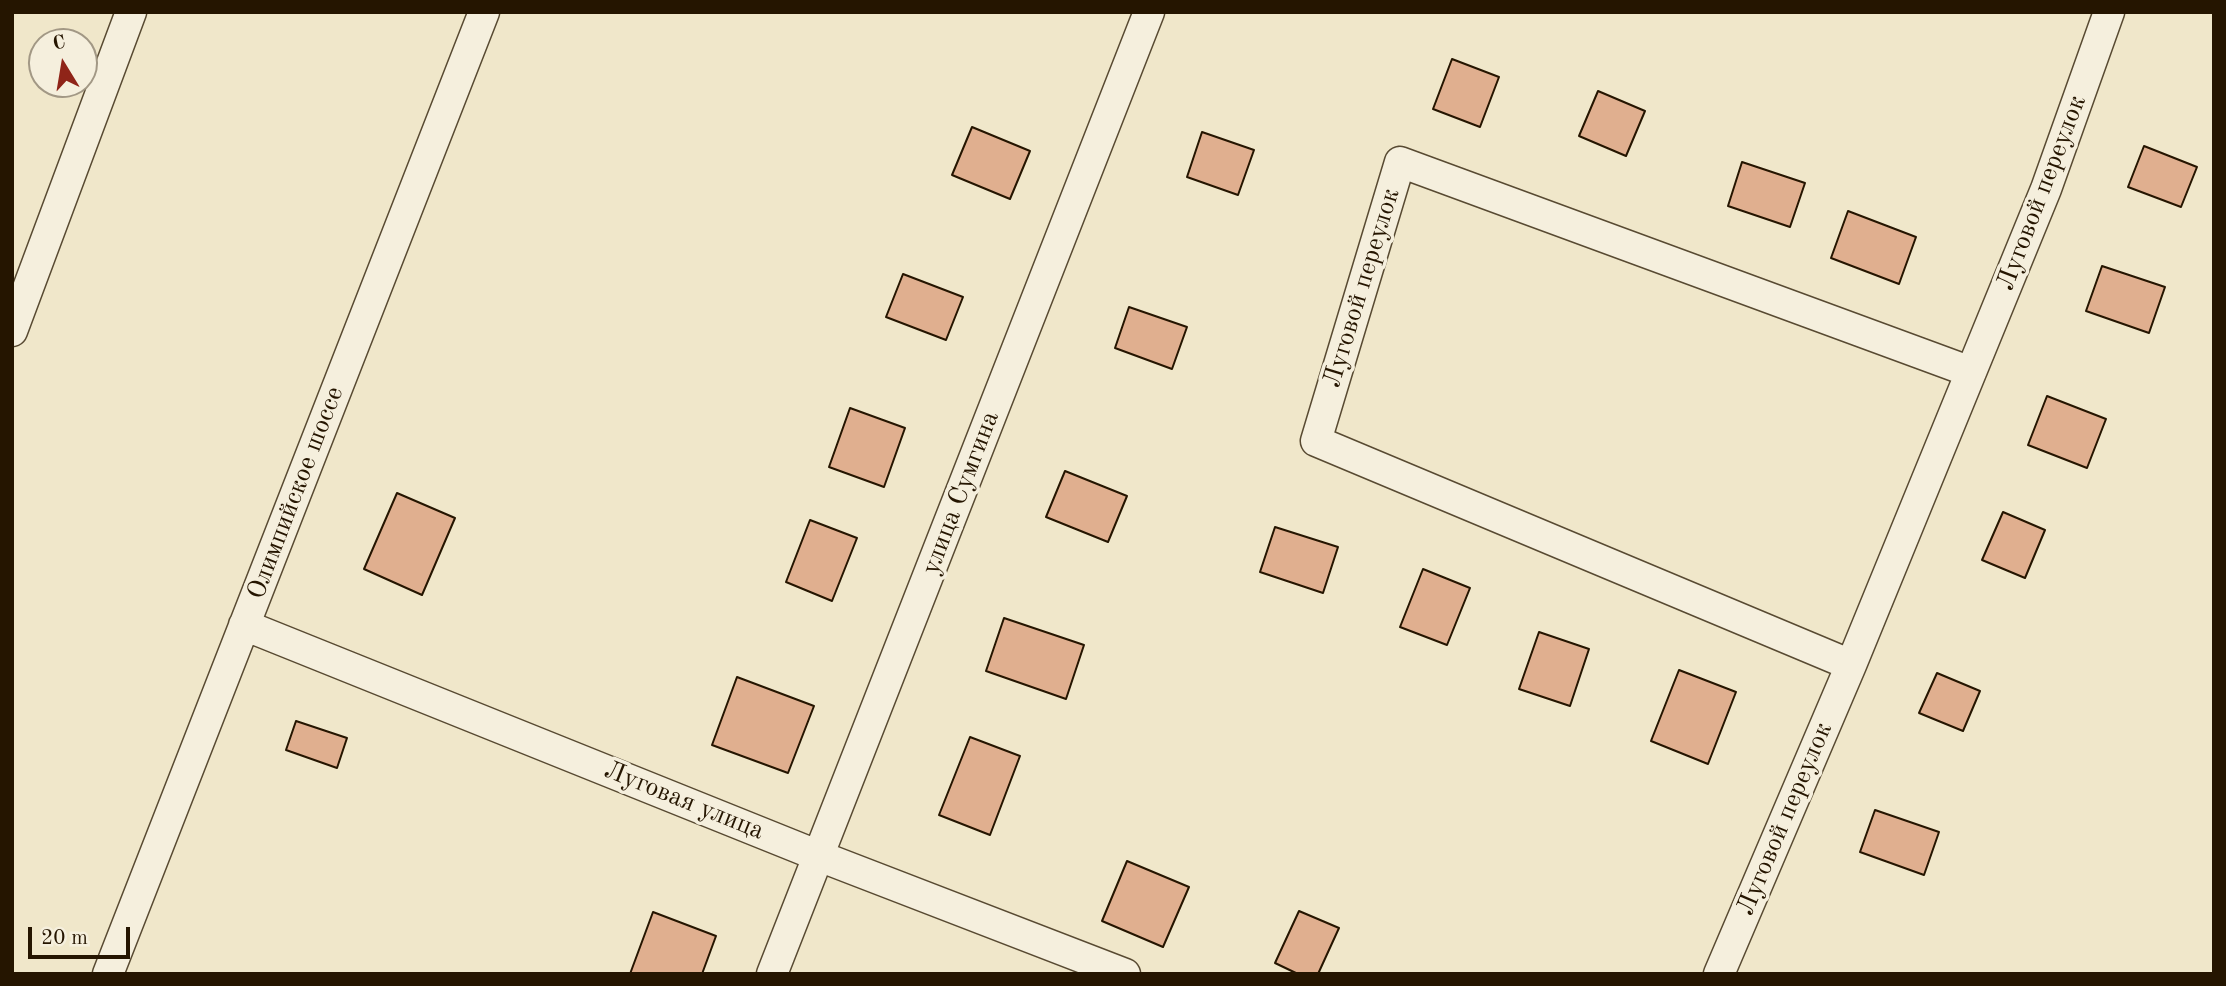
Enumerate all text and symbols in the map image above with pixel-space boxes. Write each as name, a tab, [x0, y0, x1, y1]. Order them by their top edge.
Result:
north arrow	[28, 28, 98, 98]
text: С	[51, 33, 67, 54]
street label: Луговой переулок	[1990, 91, 2094, 295]
street label: Луговой переулок	[1317, 185, 1407, 391]
street label: Олимпийское шоссе	[241, 382, 351, 604]
street label: улица Сумгина	[916, 407, 1006, 579]
street label: Луговой переулок	[1730, 718, 1840, 920]
street label: Луговая улица	[600, 755, 768, 847]
scale bar	[32, 912, 133, 956]
text: 20 m	[41, 928, 88, 949]

